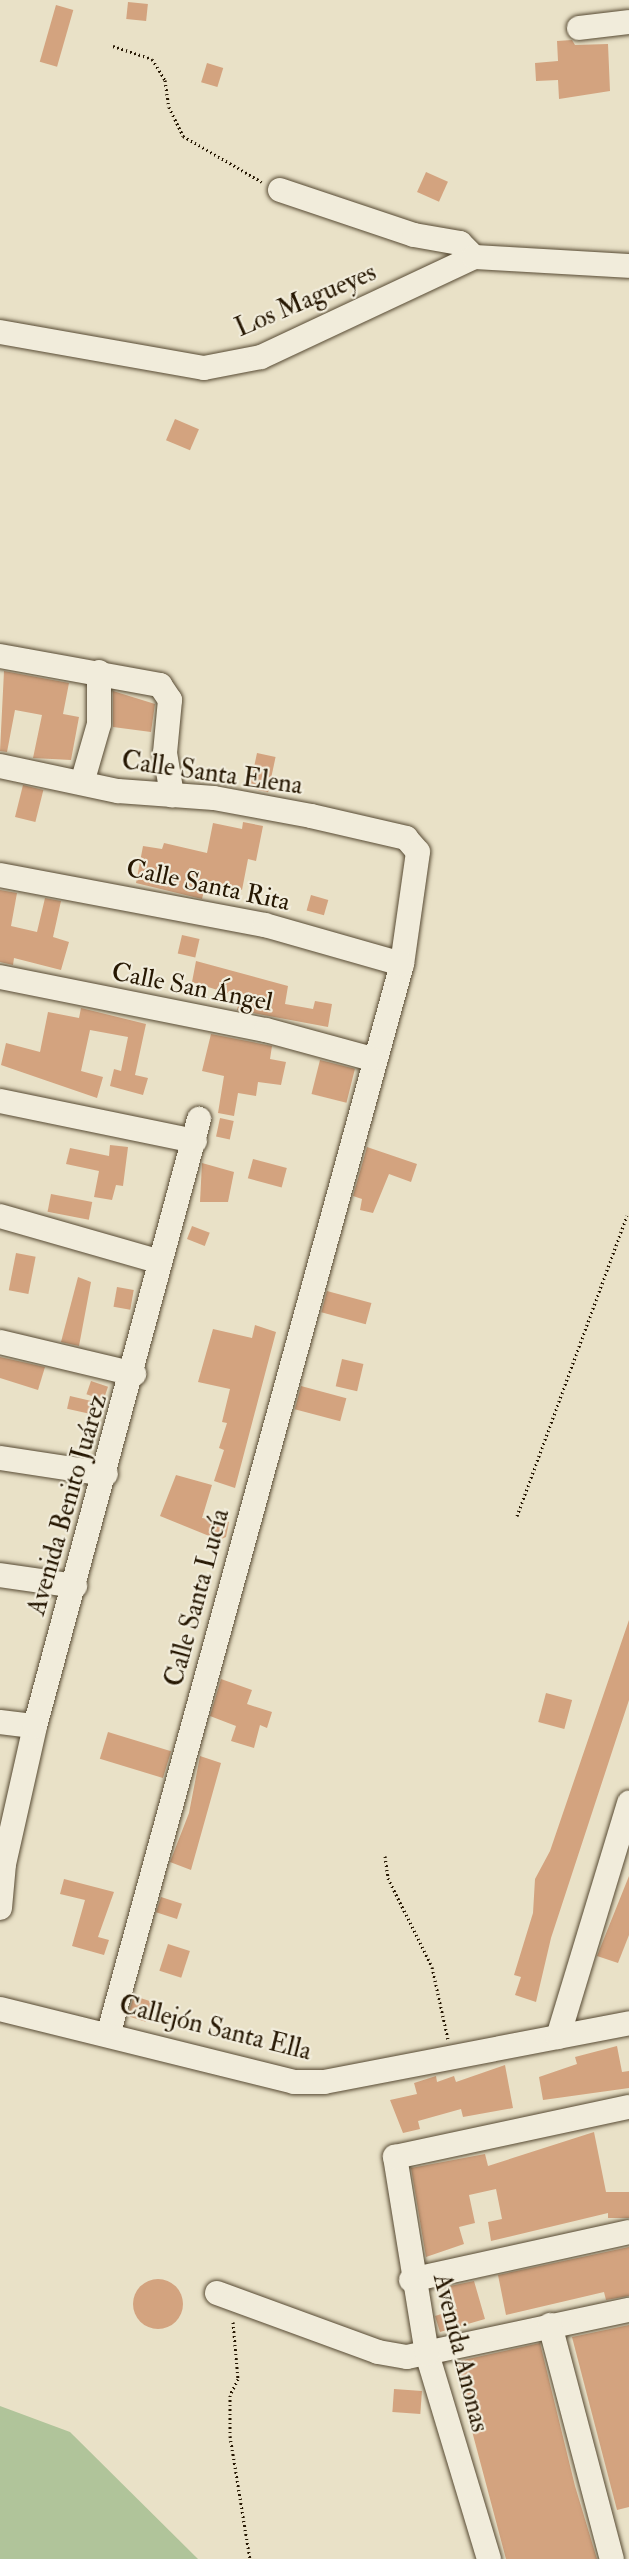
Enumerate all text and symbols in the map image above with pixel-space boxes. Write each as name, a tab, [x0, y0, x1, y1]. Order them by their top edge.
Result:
street label: Los Magueyes	[231, 257, 381, 345]
street label: Calle Santa Elena	[120, 746, 304, 802]
street label: Calle Santa Rita	[123, 853, 293, 919]
street label: Calle San Ángel	[109, 957, 275, 1019]
street label: Avenida Benito Juárez	[22, 1391, 114, 1619]
street label: Calle Santa Lucía	[159, 1506, 237, 1690]
street label: Callejón Santa Ella	[116, 1990, 314, 2068]
street label: Avenida Anonas	[425, 2271, 495, 2435]

